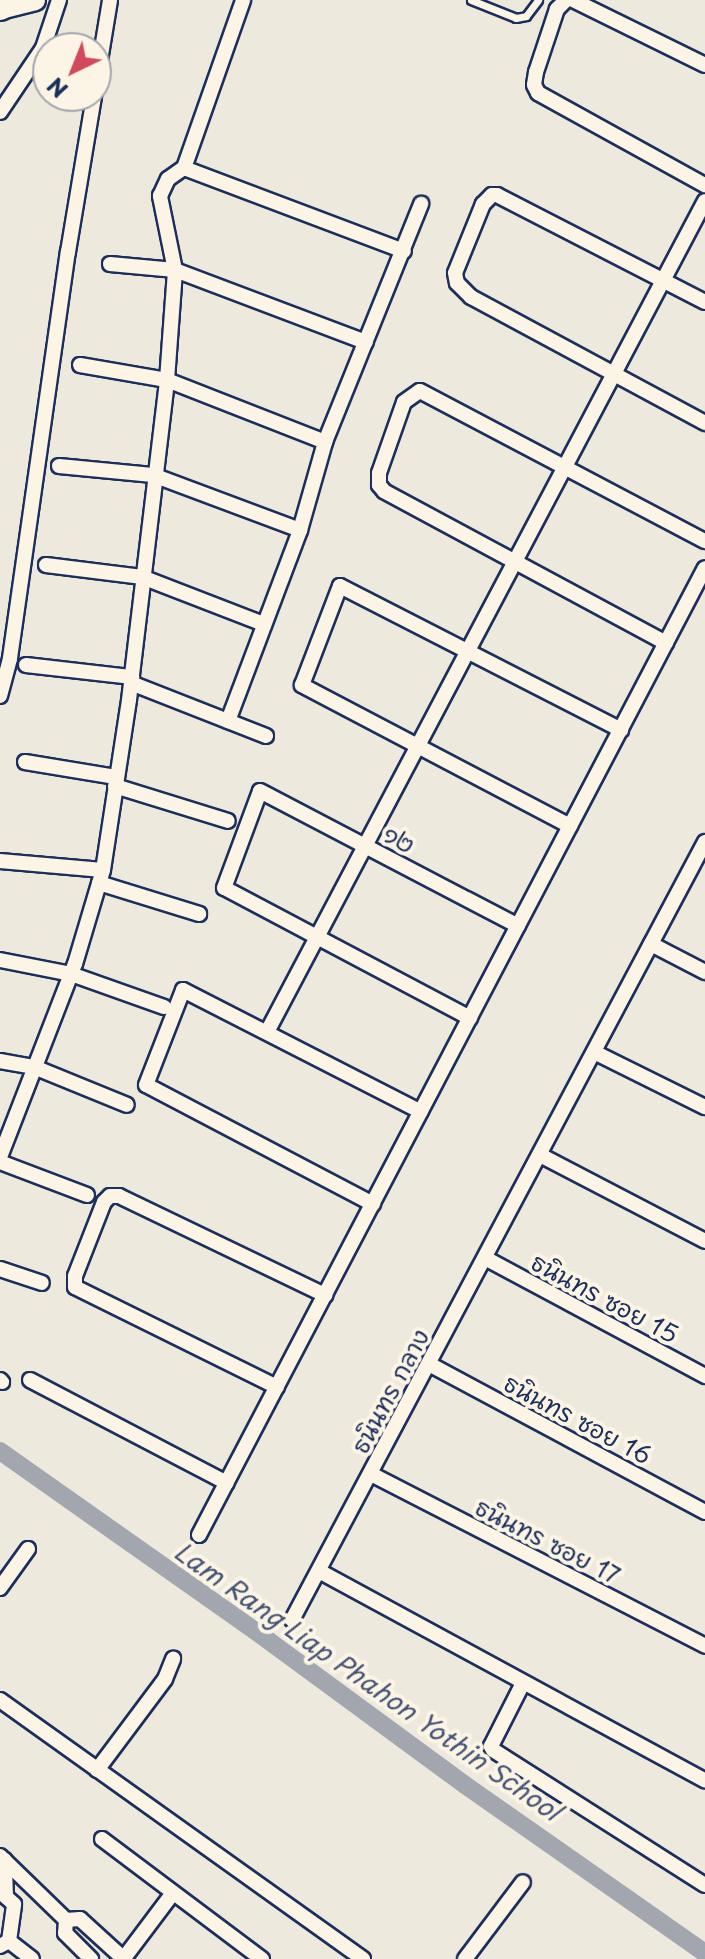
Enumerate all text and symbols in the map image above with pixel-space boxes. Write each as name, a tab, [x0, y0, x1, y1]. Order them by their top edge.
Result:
north arrow	[32, 32, 112, 112]
text: N	[39, 70, 74, 106]
street label: ๑๒	[379, 819, 419, 859]
street label: ธนินทร ซอย 15	[527, 1248, 683, 1348]
street label: ธนินทร กลาง	[345, 1324, 435, 1458]
street label: ธนินทร ซอย 16	[500, 1368, 656, 1470]
street label: ธนินทร ซอย 17	[471, 1492, 625, 1590]
water label: Lam Rang Liap Phahon Yothin School	[169, 1535, 567, 1827]

